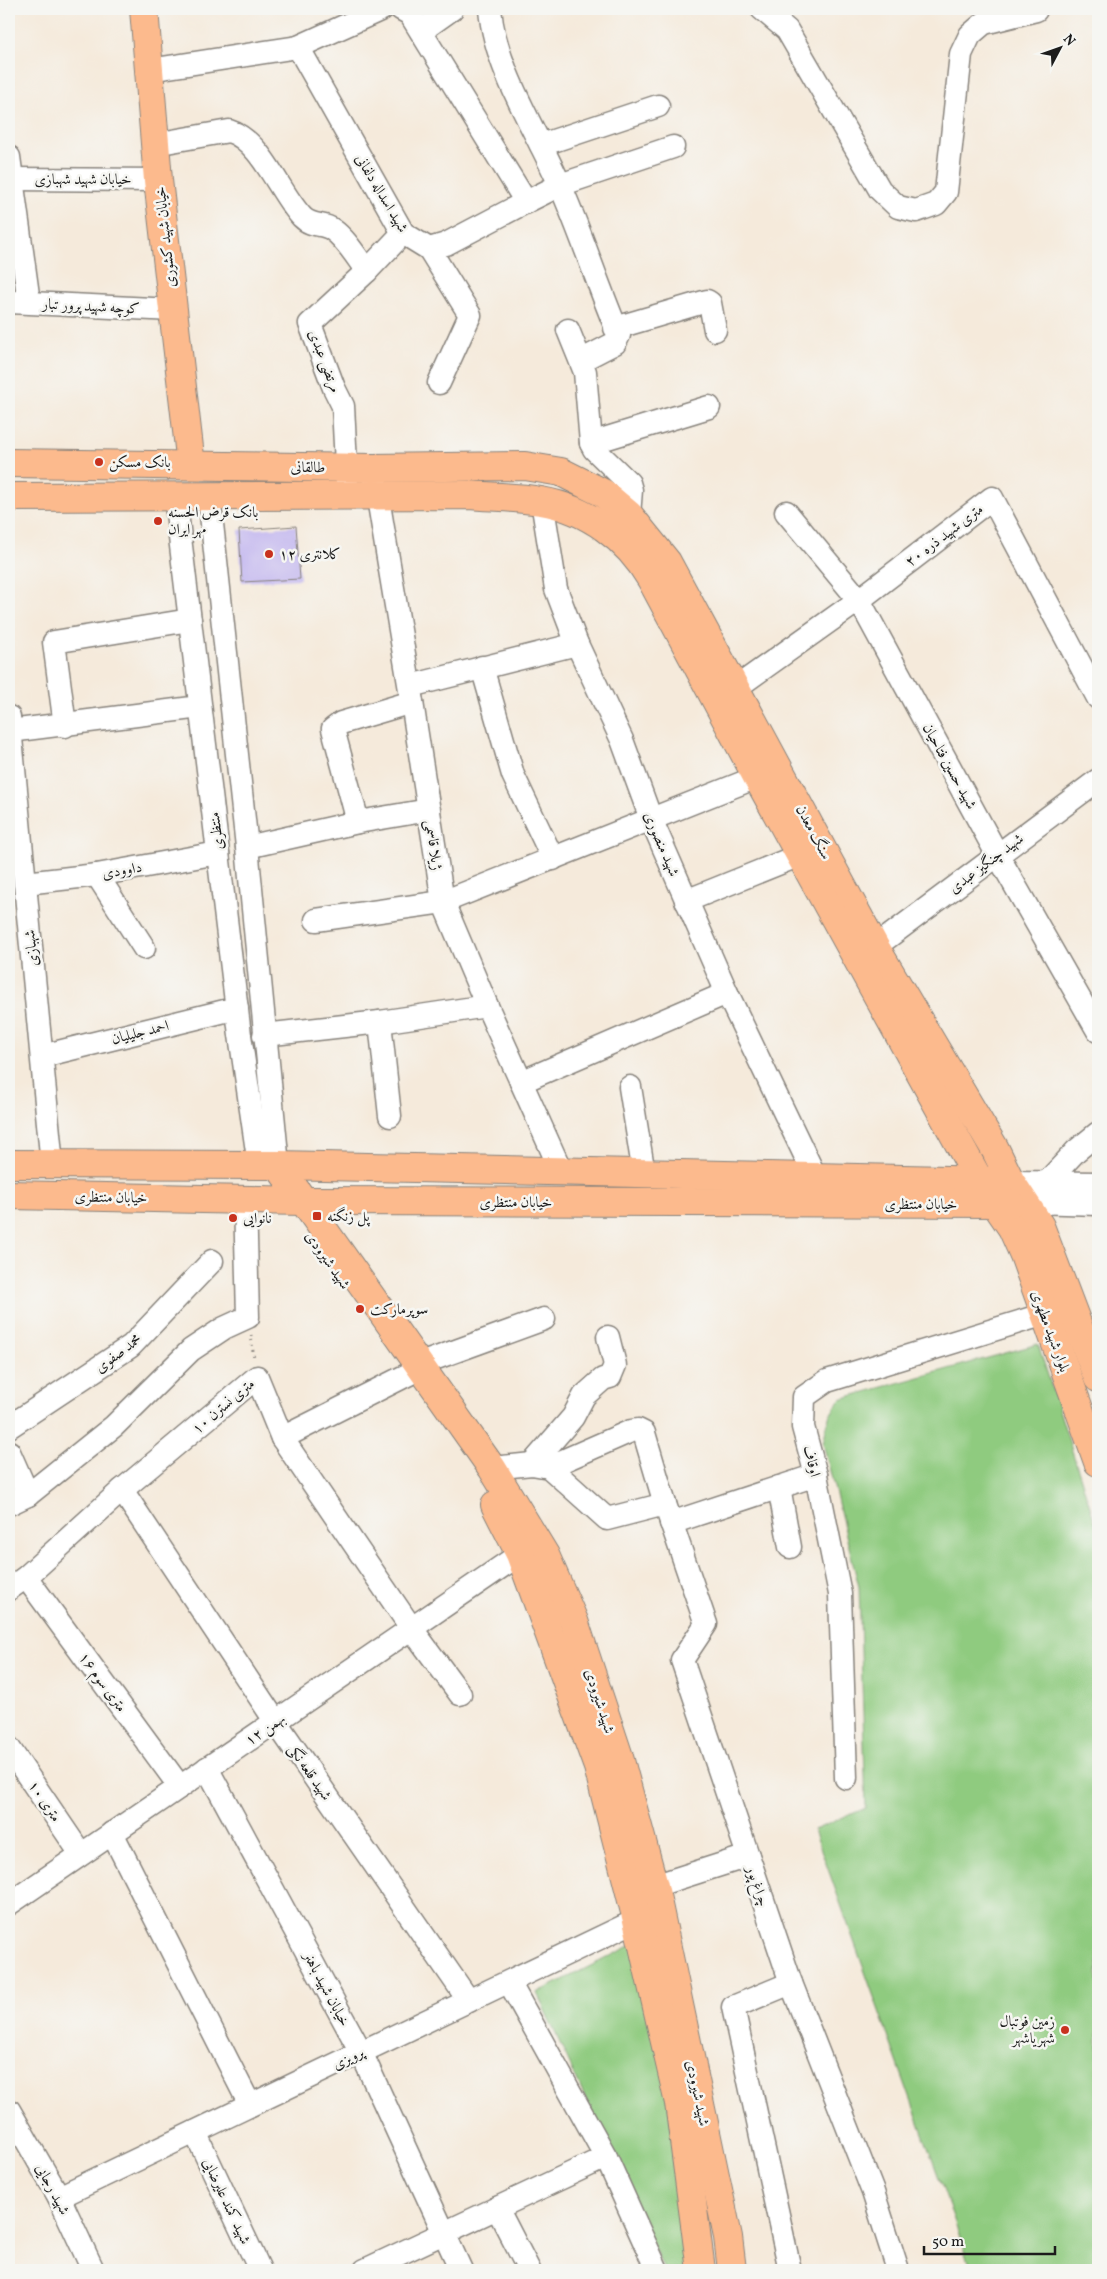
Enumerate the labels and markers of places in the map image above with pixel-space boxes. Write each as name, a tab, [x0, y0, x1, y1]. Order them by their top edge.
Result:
place label: بانک مسکن	[109, 453, 171, 474]
marker: بانک مسکن	[93, 456, 105, 468]
place label: بانک قرض الحسنه مهر ایران	[168, 503, 259, 541]
marker: بانک قرض الحسنه مهر ایران	[152, 515, 164, 527]
place label: کلانتری ۱۲	[279, 545, 341, 566]
marker: کلانتری ۱۲	[263, 548, 275, 560]
place label: پل زنگنه	[327, 1206, 371, 1228]
place label: نانوایی	[243, 1209, 272, 1230]
marker: پل زنگنه	[311, 1210, 323, 1222]
marker: نانوایی	[227, 1212, 239, 1224]
place label: سوپرمارکت	[370, 1300, 428, 1321]
marker: سوپرمارکت	[354, 1303, 366, 1315]
place label: زمین فوتبال شهریاشهر	[999, 2012, 1055, 2050]
marker: زمین فوتبال شهریاشهر	[1059, 2024, 1071, 2036]

